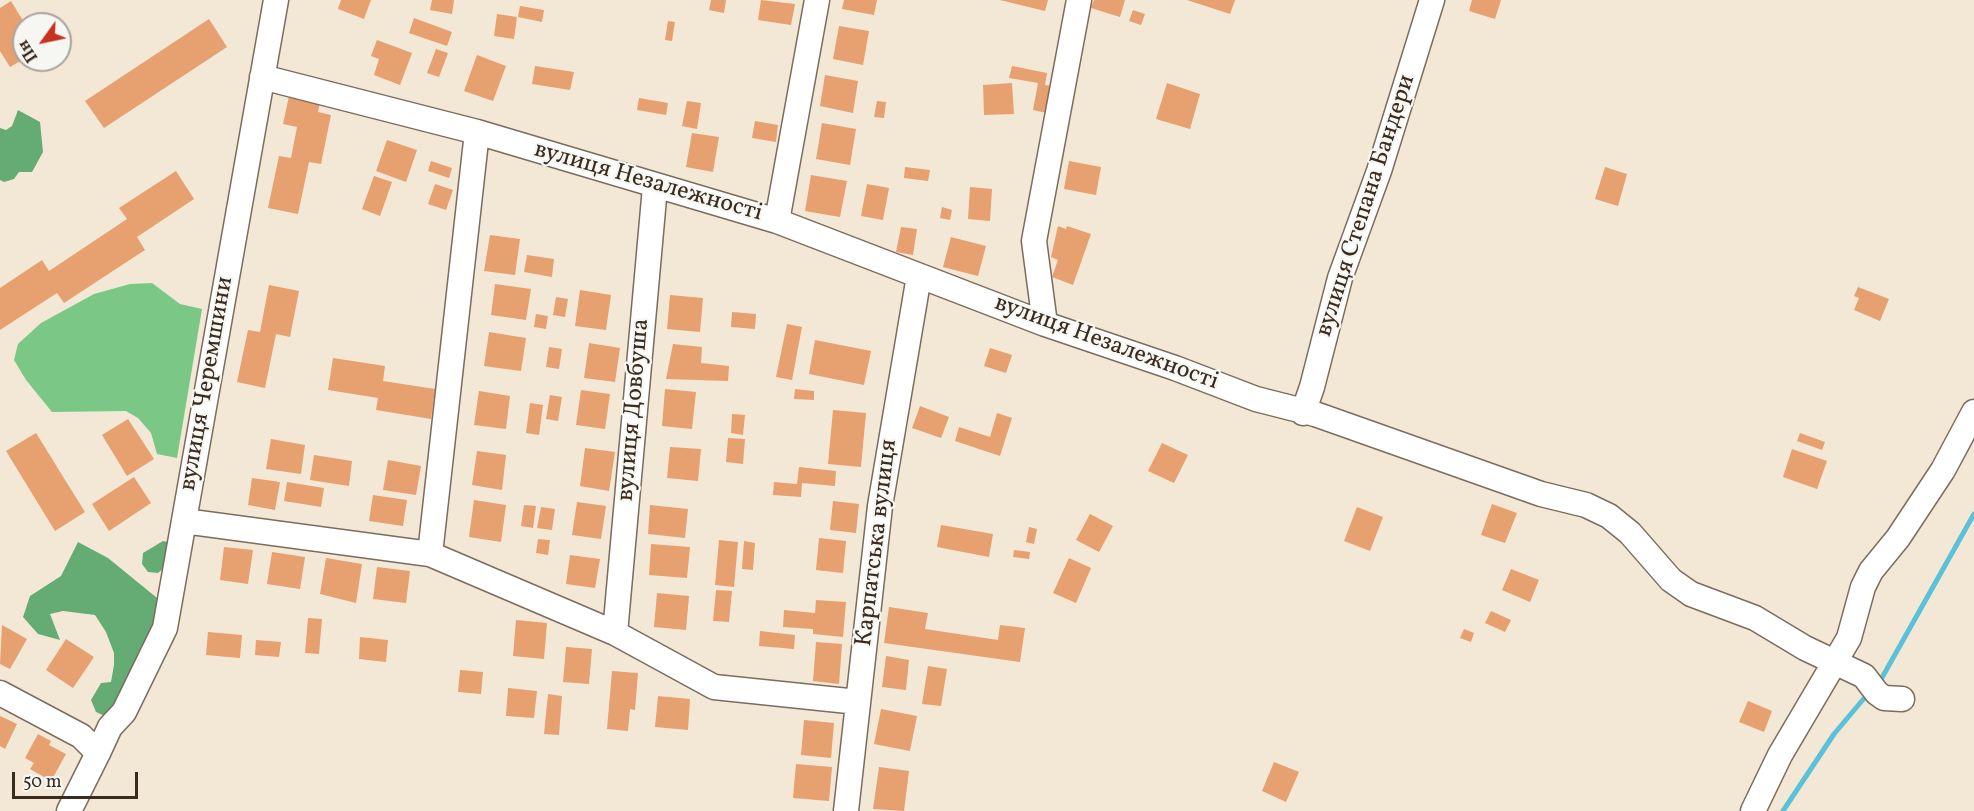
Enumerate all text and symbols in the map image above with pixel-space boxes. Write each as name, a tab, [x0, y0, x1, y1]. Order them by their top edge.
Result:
north arrow	[12, 12, 72, 72]
text: Пн	[13, 35, 44, 66]
street label: вулиця Степана Бандери	[1311, 71, 1423, 341]
street label: вулиця Незалежності	[531, 137, 765, 229]
street label: вулиця Черемшини	[175, 275, 241, 493]
street label: вулиця Незалежності	[990, 290, 1222, 398]
street label: вулиця Довбуша	[613, 318, 657, 502]
street label: Карпатська вулиця	[851, 438, 905, 648]
scale bar	[15, 760, 141, 798]
text: 50 m	[23, 770, 62, 795]

